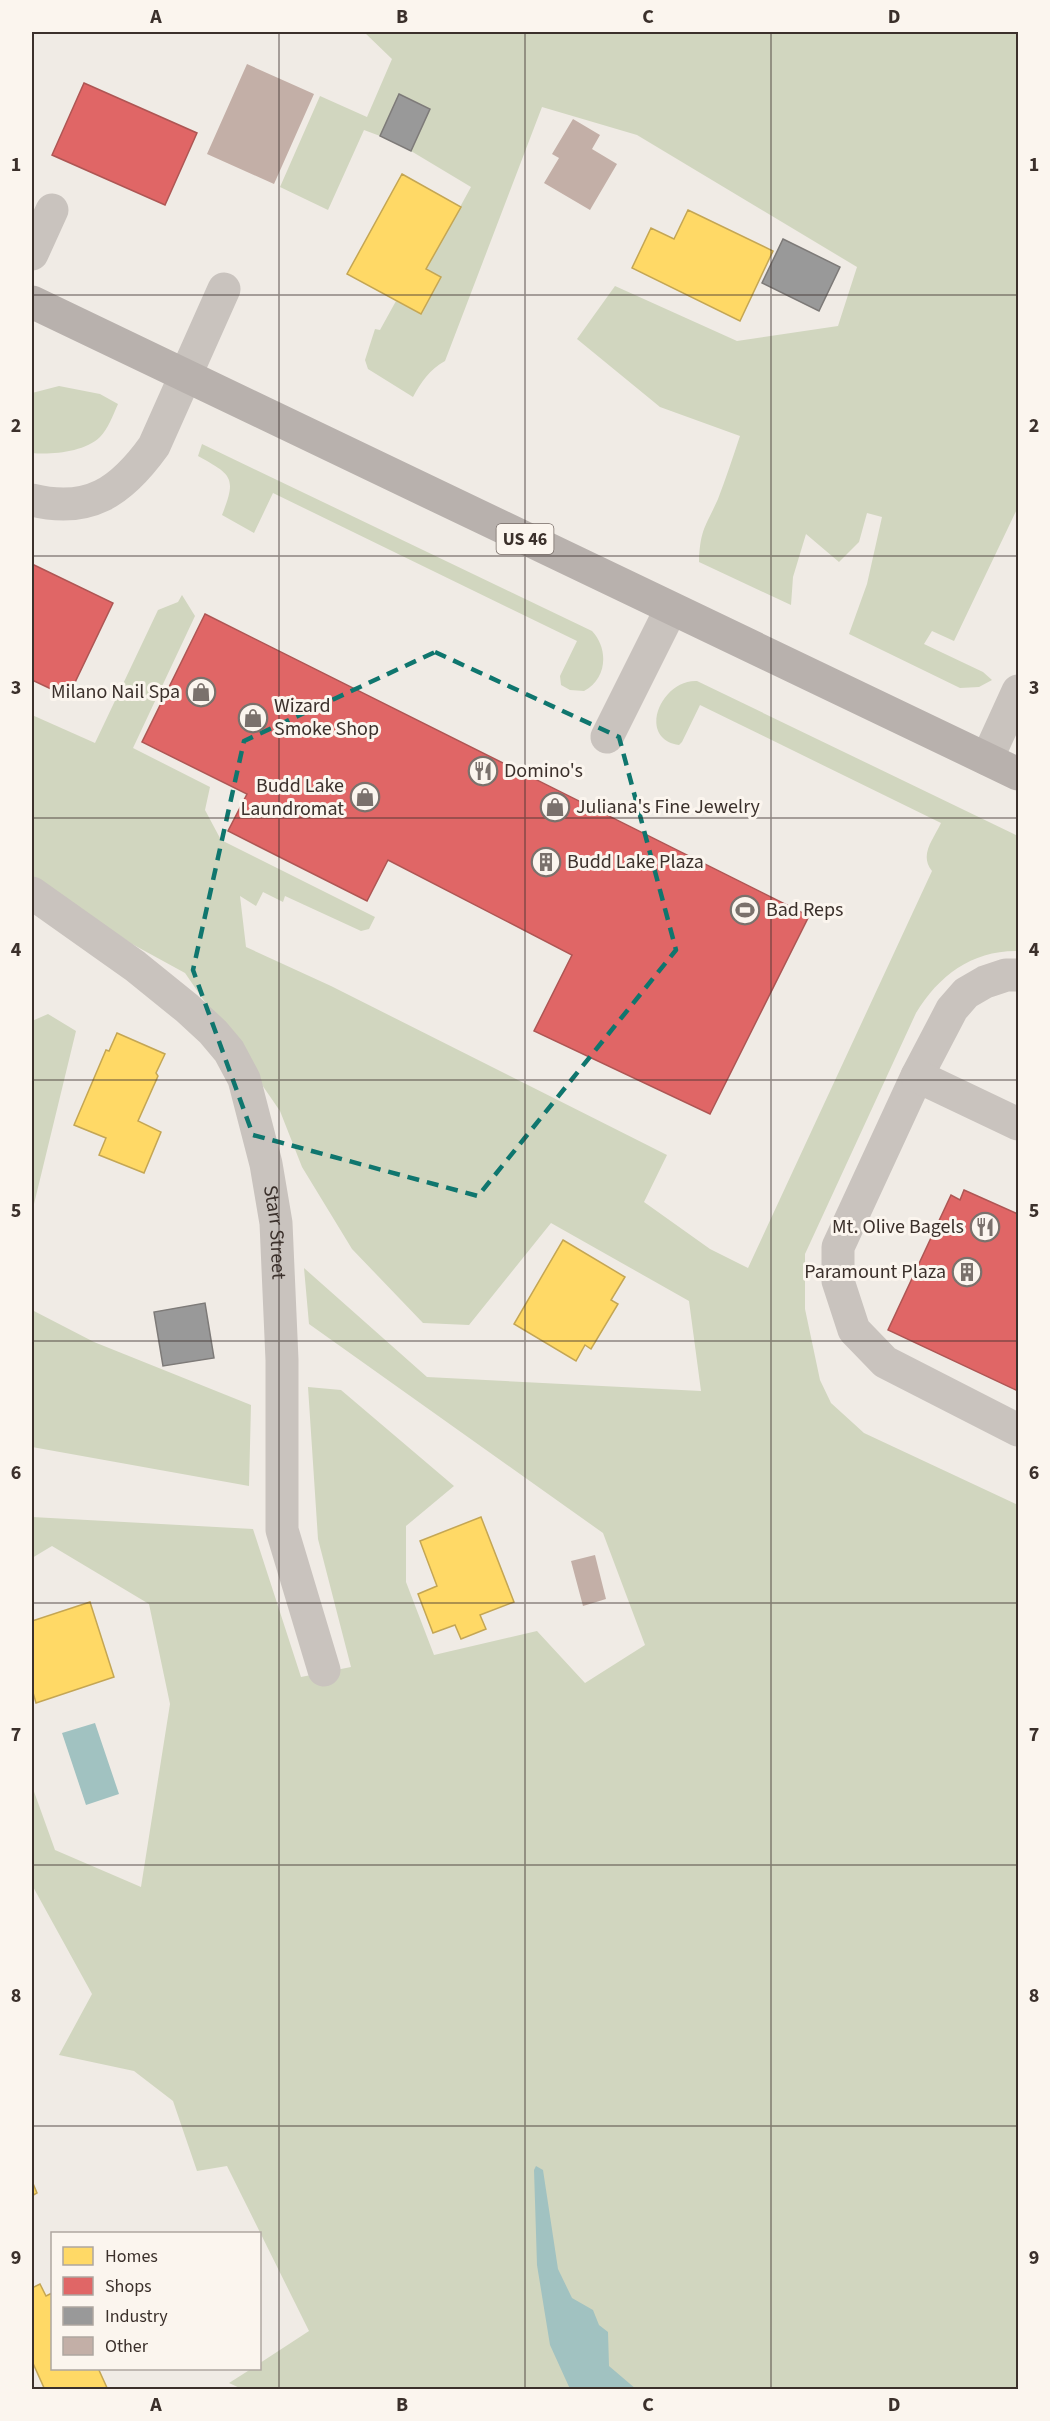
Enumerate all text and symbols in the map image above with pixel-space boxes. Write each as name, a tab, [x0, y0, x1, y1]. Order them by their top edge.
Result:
text: A	[149, 3, 162, 31]
text: B	[396, 3, 408, 31]
text: C	[642, 3, 654, 31]
text: D	[888, 3, 900, 31]
text: 1	[11, 151, 21, 179]
text: 1	[1029, 151, 1039, 179]
text: 2	[11, 412, 21, 440]
text: 2	[1029, 412, 1039, 440]
road number: US 46	[496, 524, 554, 554]
text: 3	[11, 674, 21, 702]
text: 3	[1029, 674, 1039, 702]
shop icon: Milano Nail Spa	[185, 676, 217, 708]
place label: Milano Nail Spa	[51, 678, 180, 706]
place label: Wizard Smoke Shop	[274, 692, 379, 743]
shop icon: Wizard Smoke Shop	[237, 702, 269, 734]
restaurant icon: Domino's	[467, 755, 499, 787]
place label: Domino's	[504, 757, 583, 785]
place label: Budd Lake Laundromat	[241, 772, 344, 823]
shop icon: Budd Lake Laundromat	[349, 781, 381, 813]
shop icon: Juliana's Fine Jewelry	[539, 791, 571, 823]
place label: Juliana's Fine Jewelry	[576, 793, 761, 821]
building icon: Budd Lake Plaza	[530, 846, 562, 878]
place label: Budd Lake Plaza	[567, 848, 704, 876]
sports icon: Bad Reps	[729, 894, 761, 926]
place label: Bad Reps	[766, 896, 843, 924]
text: 4	[11, 936, 22, 964]
text: 4	[1029, 936, 1040, 964]
street label: Starr Street	[256, 1183, 292, 1280]
text: 5	[11, 1197, 21, 1225]
text: 5	[1029, 1197, 1039, 1225]
restaurant icon: Mt. Olive Bagels	[969, 1211, 1001, 1243]
place label: Mt. Olive Bagels	[832, 1213, 964, 1241]
building icon: Paramount Plaza	[951, 1256, 983, 1288]
place label: Paramount Plaza	[804, 1258, 946, 1286]
text: 6	[11, 1459, 21, 1487]
text: 6	[1029, 1459, 1039, 1487]
text: 7	[11, 1721, 21, 1749]
text: 7	[1029, 1721, 1039, 1749]
text: 8	[11, 1982, 21, 2010]
text: 8	[1029, 1982, 1039, 2010]
legend	[51, 2232, 261, 2370]
text: 9	[11, 2244, 21, 2272]
text: Homes	[105, 2244, 158, 2269]
text: 9	[1029, 2244, 1039, 2272]
text: Shops	[105, 2274, 152, 2299]
text: Industry	[105, 2304, 168, 2329]
text: Other	[105, 2334, 149, 2359]
text: A	[149, 2391, 162, 2419]
text: B	[396, 2391, 408, 2419]
text: C	[642, 2391, 654, 2419]
text: D	[888, 2391, 900, 2419]

